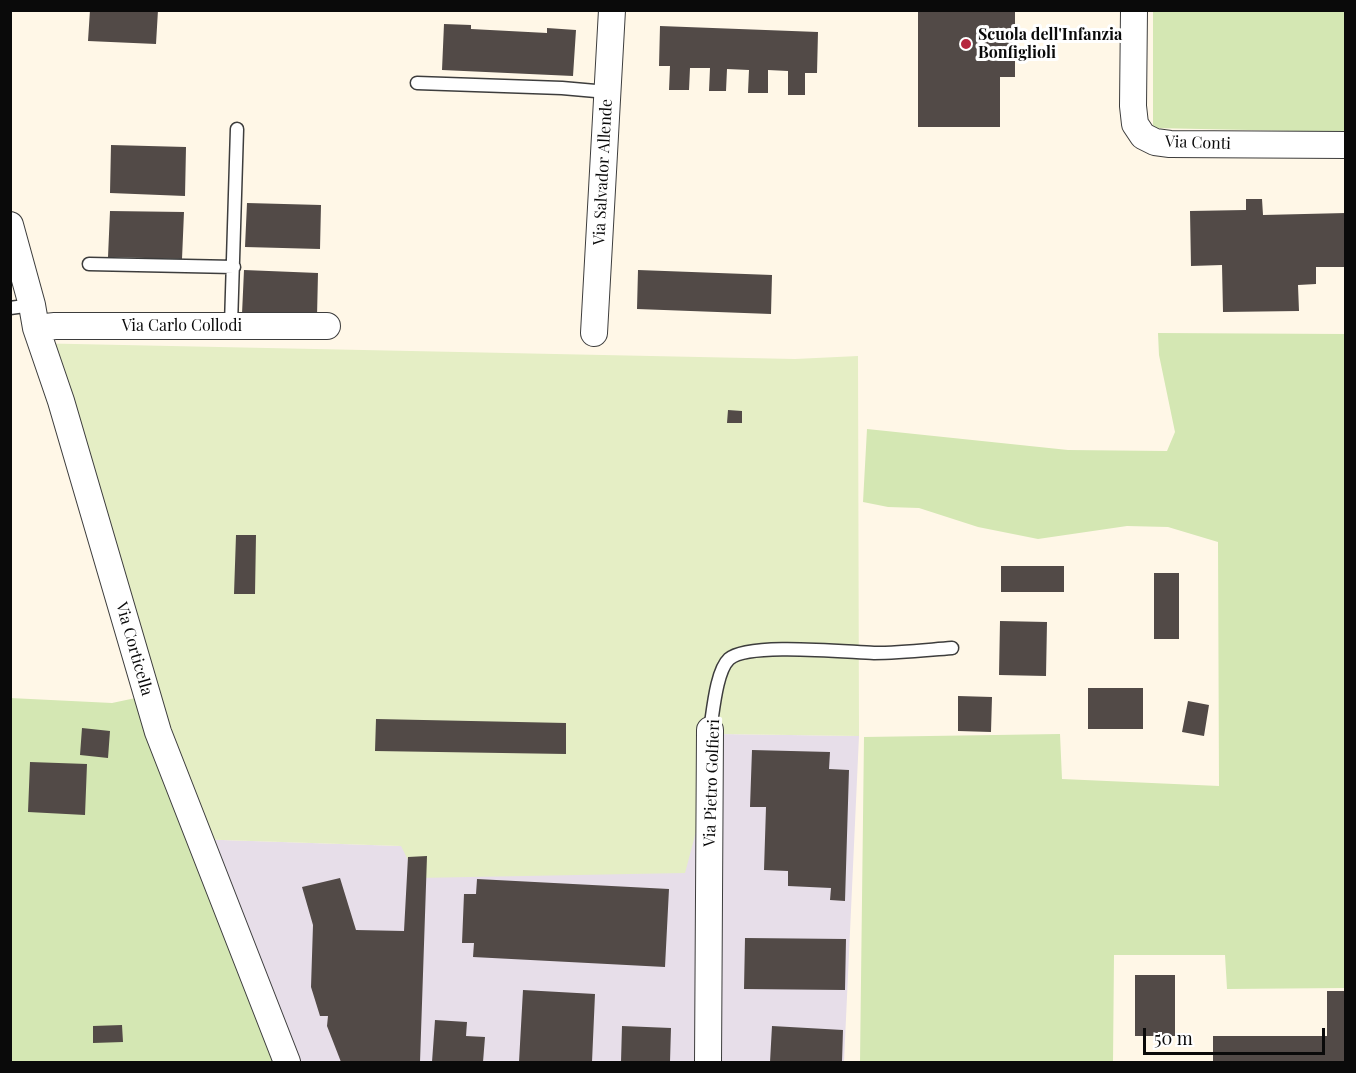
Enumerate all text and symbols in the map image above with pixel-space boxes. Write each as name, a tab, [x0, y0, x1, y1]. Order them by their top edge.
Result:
place label: Scuola dell'Infanzia Bonfiglioli	[978, 25, 1122, 63]
marker: Scuola dell'Infanzia Bonfiglioli	[959, 37, 973, 51]
street label: Via Salvador Allende	[590, 98, 616, 246]
street label: Via Conti	[1165, 132, 1231, 154]
street label: Via Carlo Collodi	[122, 316, 242, 336]
street label: Via Corticella	[111, 600, 157, 698]
street label: Via Pietro Golfieri	[700, 719, 724, 847]
scale bar	[1146, 1016, 1328, 1054]
text: 50 m	[1154, 1026, 1193, 1050]

